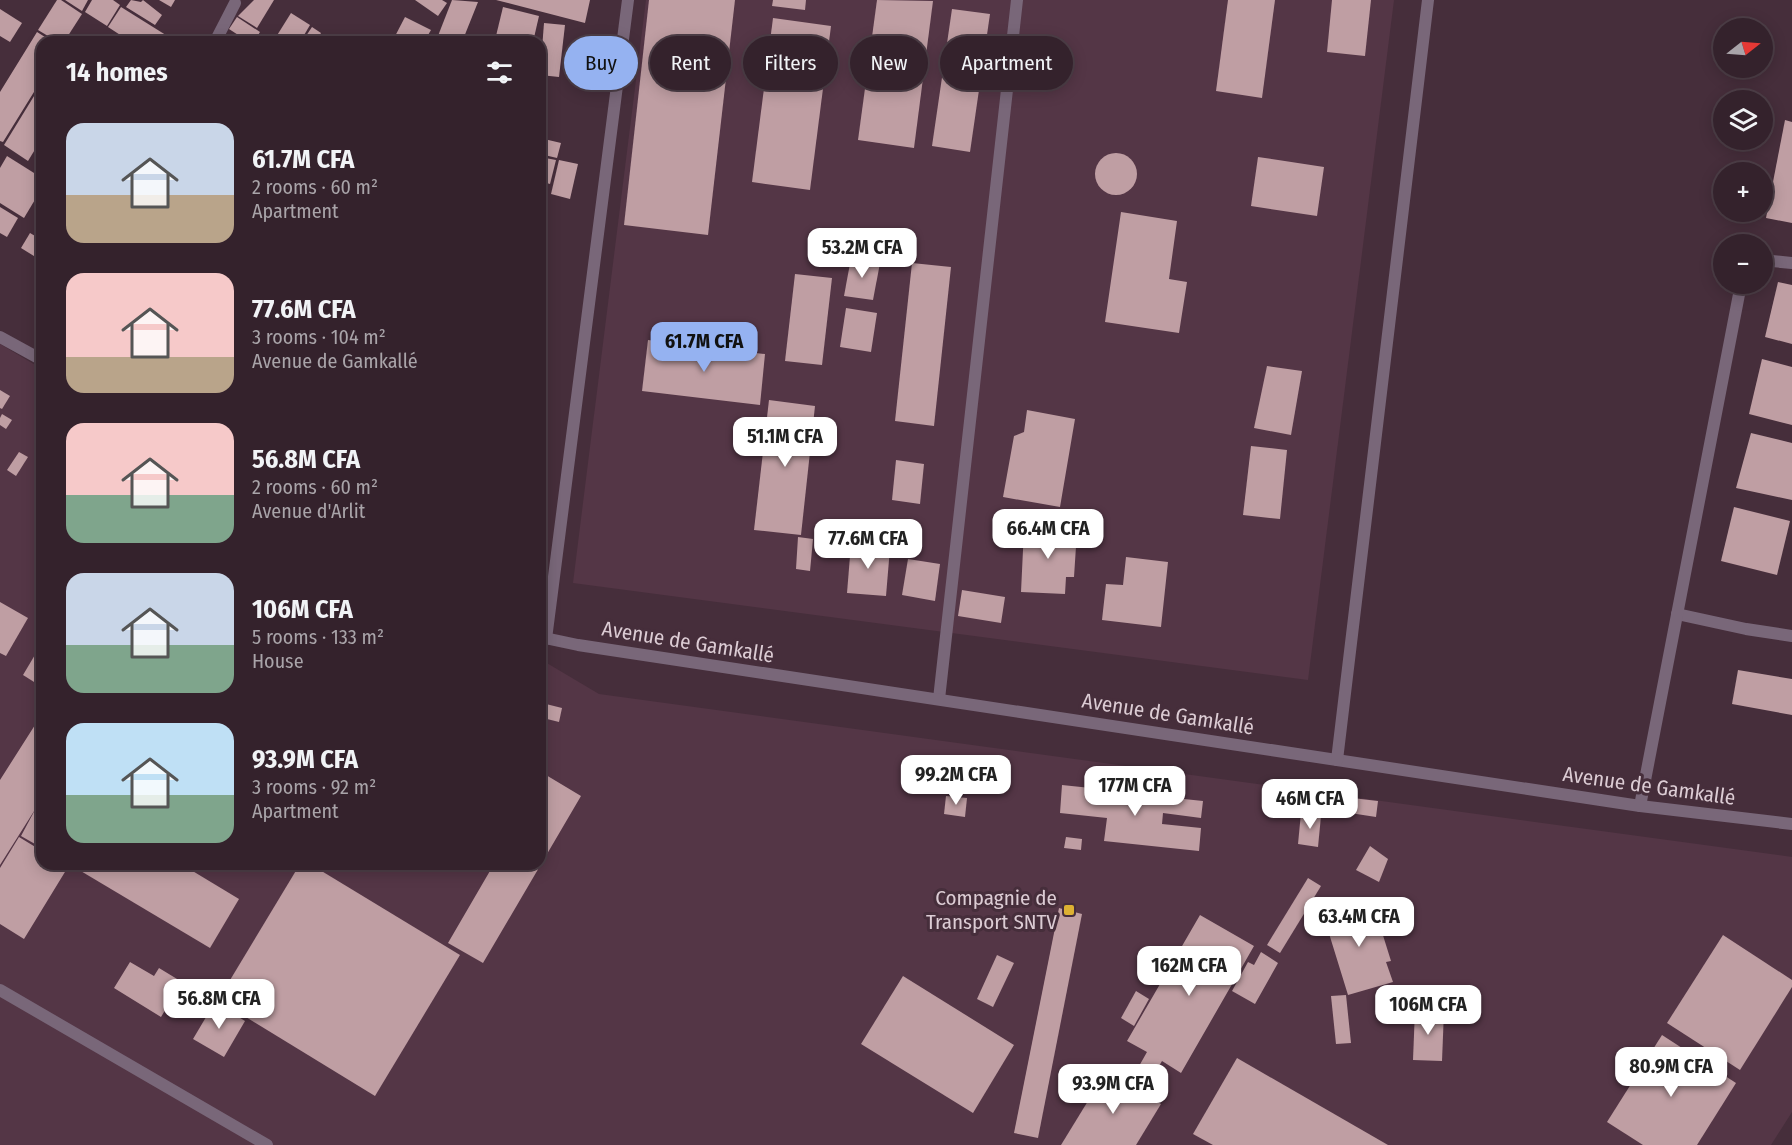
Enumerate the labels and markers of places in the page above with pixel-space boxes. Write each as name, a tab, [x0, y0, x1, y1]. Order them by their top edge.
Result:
pin: 53.2M CFA	[793, 228, 931, 279]
pin: 61.7M CFA	[635, 322, 773, 373]
pin: 51.1M CFA	[716, 417, 854, 468]
pin: 66.4M CFA	[979, 509, 1117, 560]
pin: 77.6M CFA	[799, 519, 937, 570]
pin: 99.2M CFA	[887, 755, 1025, 806]
pin: 177M CFA	[1073, 766, 1197, 817]
pin: 46M CFA	[1255, 779, 1365, 830]
place label: Compagnie de Transport SNTV	[926, 885, 1057, 935]
pin: 63.4M CFA	[1290, 897, 1428, 948]
marker: Compagnie de Transport SNTV	[1062, 903, 1076, 917]
pin: 162M CFA	[1127, 946, 1251, 997]
pin: 56.8M CFA	[150, 979, 288, 1030]
pin: 106M CFA	[1366, 985, 1490, 1036]
pin: 80.9M CFA	[1602, 1047, 1740, 1098]
pin: 93.9M CFA	[1044, 1064, 1182, 1115]

